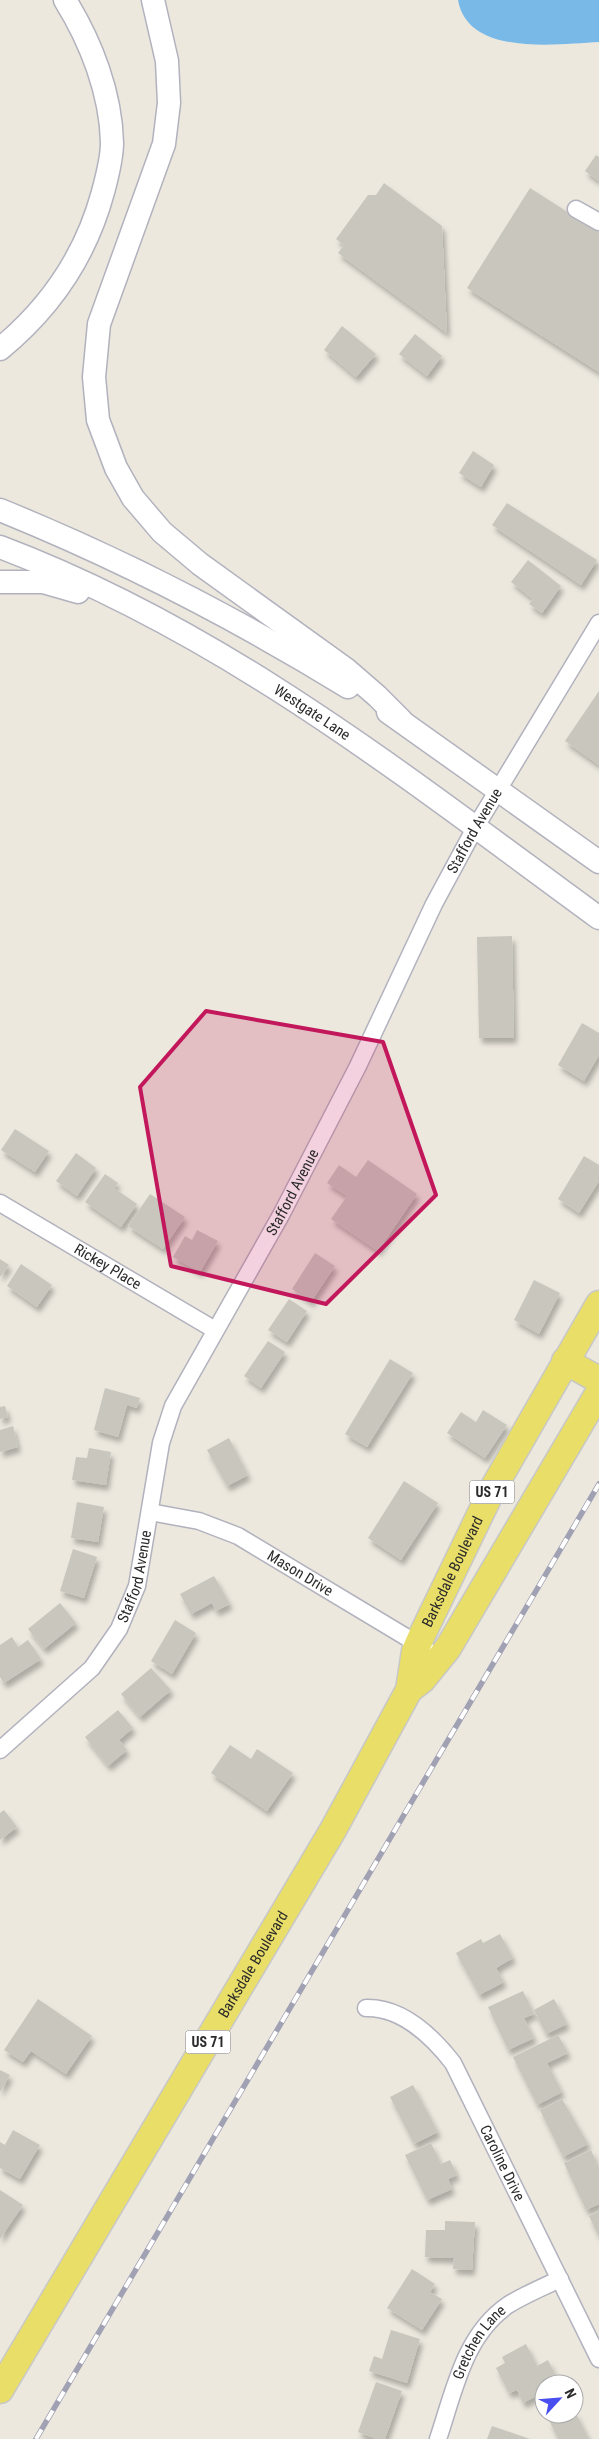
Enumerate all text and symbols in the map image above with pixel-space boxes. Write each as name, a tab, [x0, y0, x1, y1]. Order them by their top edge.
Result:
street label: Westgate Lane	[271, 681, 354, 744]
street label: Stafford Avenue	[443, 785, 506, 876]
street label: Stafford Avenue	[262, 1146, 322, 1239]
street label: Rickey Place	[71, 1240, 144, 1293]
road number: US 71	[470, 1480, 514, 1504]
street label: Barksdale Boulevard	[418, 1513, 487, 1630]
street label: Stafford Avenue	[114, 1529, 155, 1625]
street label: Mason Drive	[264, 1547, 336, 1600]
street label: Barksdale Boulevard	[214, 1908, 292, 2021]
road number: US 71	[186, 2030, 230, 2054]
street label: Caroline Drive	[476, 2122, 529, 2204]
street label: Gretchen Lane	[449, 2301, 509, 2382]
north arrow	[534, 2374, 584, 2424]
text: N	[562, 2386, 580, 2401]

